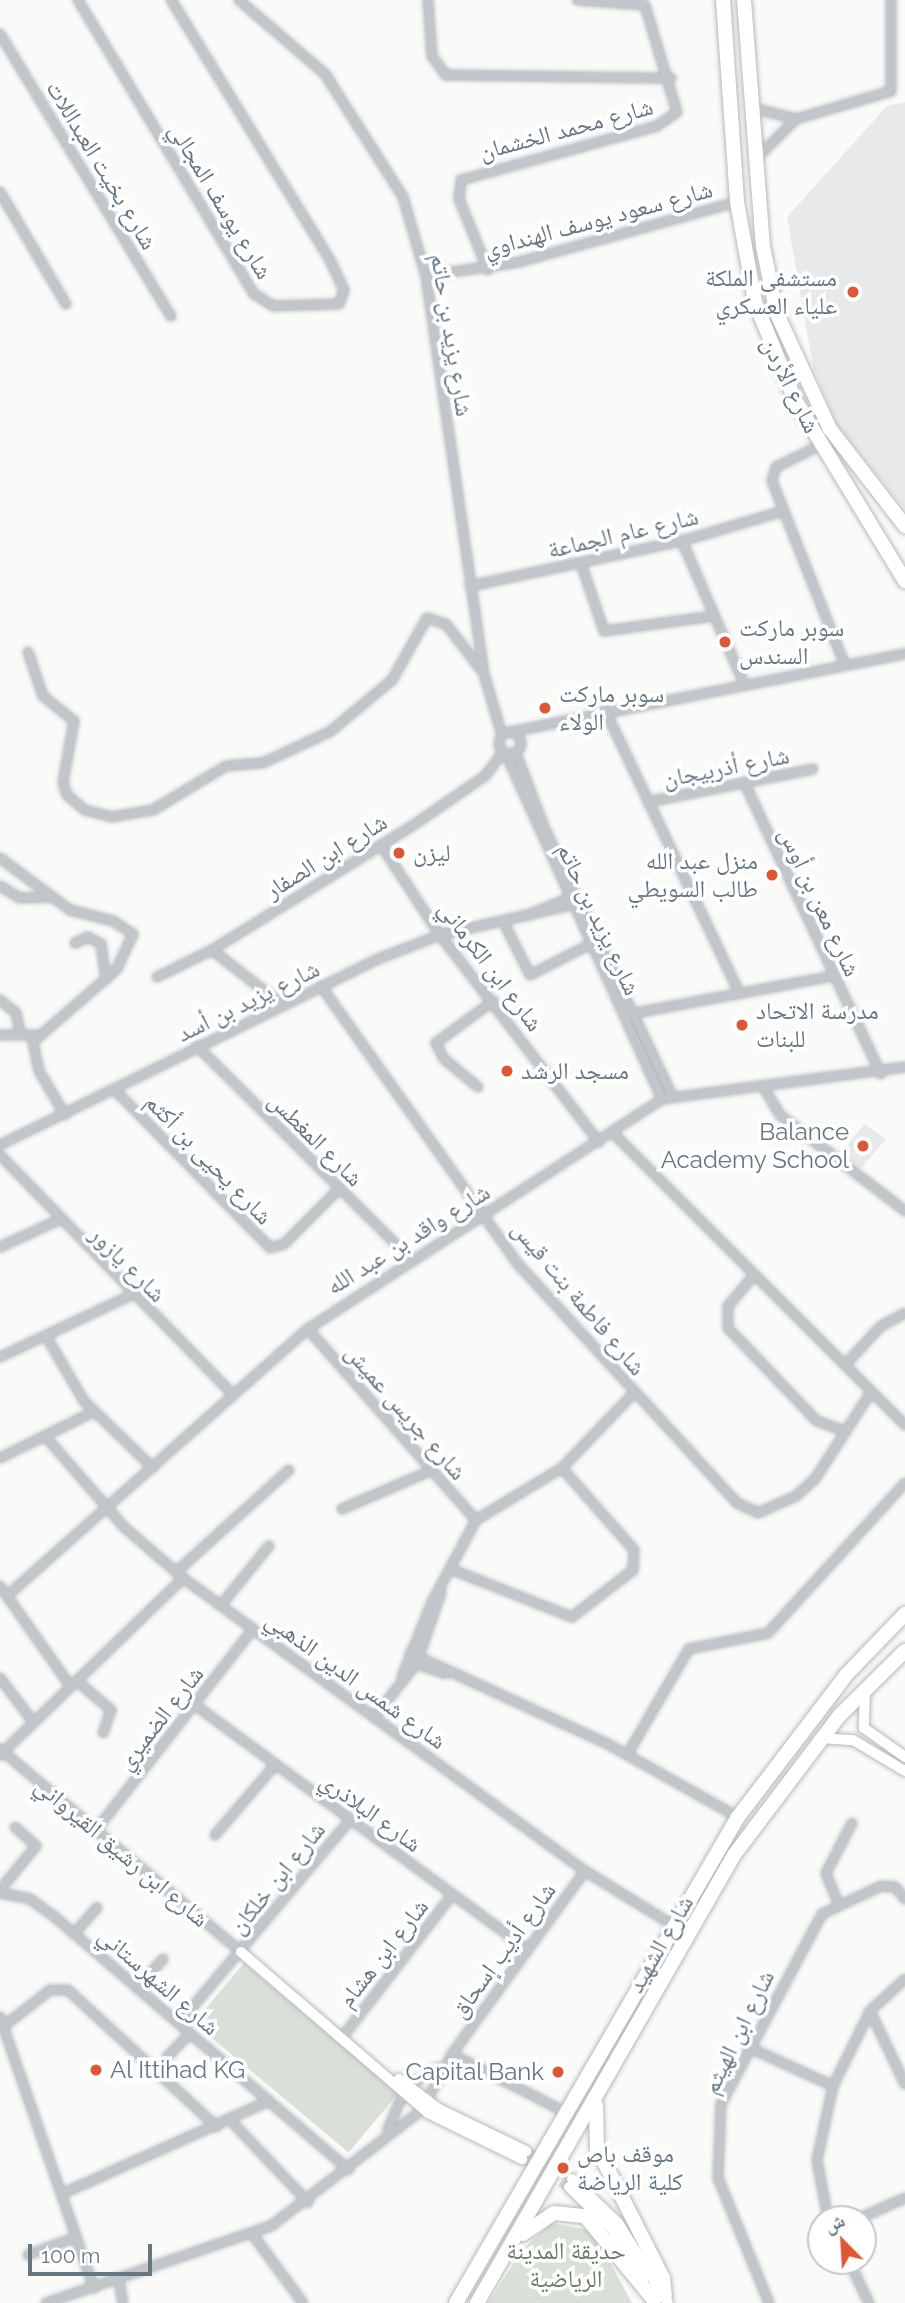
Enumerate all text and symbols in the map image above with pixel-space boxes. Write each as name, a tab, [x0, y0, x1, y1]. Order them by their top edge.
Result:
street label: شارع بخيت العبداللات	[40, 75, 164, 255]
street label: شارع محمد الخشمان	[476, 92, 656, 166]
street label: شارع يوسف المجالي	[163, 118, 279, 284]
street label: شارع سعود يوسف الهنداوي	[480, 175, 716, 263]
street label: شارع يزيد بن حاتم	[425, 252, 479, 418]
place label: مستشفى الملكة علياء العسكري	[705, 264, 837, 320]
marker: مستشفى الملكة علياء العسكري	[843, 282, 863, 302]
street label: شارع الأردن	[755, 332, 827, 438]
street label: شارع عام الجماعة	[545, 502, 701, 564]
place label: سوبر ماركت السندس	[739, 614, 844, 670]
marker: سوبر ماركت السندس	[717, 634, 733, 650]
place label: سوبر ماركت الولاء	[559, 680, 664, 736]
marker: سوبر ماركت الولاء	[537, 700, 553, 716]
street label: شارع أذربيجان	[660, 741, 792, 793]
street label: شارع ابن الصفار	[260, 807, 392, 905]
street label: شارع معن بن أوس	[773, 823, 867, 981]
street label: شارع يزيد بن حاتم	[551, 838, 647, 1000]
place label: ليزن	[413, 839, 450, 867]
marker: ليزن	[391, 845, 407, 861]
place label: منزل عبد الله طالب السويطي	[628, 847, 758, 903]
marker: منزل عبد الله طالب السويطي	[764, 867, 780, 883]
street label: شارع ابن الكرماني	[433, 895, 549, 1037]
street label: شارع يزيد بن أسد	[172, 954, 324, 1048]
place label: مدرسة الاتحاد للبنات	[756, 997, 879, 1053]
marker: مدرسة الاتحاد للبنات	[734, 1017, 750, 1033]
place label: مسجد الرشد	[521, 1057, 629, 1085]
marker: مسجد الرشد	[499, 1063, 515, 1079]
street label: شارع المغطس	[263, 1086, 369, 1192]
street label: شارع يحيى بن أكثم	[139, 1088, 279, 1230]
place label: Balance Academy School	[660, 1118, 849, 1174]
marker: Balance Academy School	[855, 1138, 871, 1154]
street label: شارع واقد بن عبد الله	[321, 1177, 495, 1301]
street label: شارع فاطمة بنت قيس	[506, 1215, 652, 1381]
street label: شارع يازور	[84, 1220, 172, 1308]
street label: شارع جريس عميش	[339, 1338, 473, 1486]
street label: شارع شمس الدين الذهبي	[260, 1605, 452, 1755]
street label: شارع الضميري	[110, 1660, 210, 1776]
street label: شارع البلاذري	[315, 1766, 427, 1858]
street label: شارع ابن رشيق القيرواني	[29, 1771, 215, 1933]
street label: شارع ابن خلكان	[223, 1816, 331, 1940]
street label: شارع أديب إسحاق	[444, 1877, 562, 2023]
street label: شارع الشهيد	[621, 1890, 699, 1998]
street label: شارع ابن هشام	[332, 1893, 434, 2013]
street label: شارع الشهرستاني	[93, 1921, 225, 2041]
street label: شارع ابن الهيثم	[696, 1965, 780, 2099]
place label: Al Ittihad KG	[110, 2056, 246, 2084]
place label: Capital Bank	[405, 2058, 544, 2086]
marker: Al Ittihad KG	[88, 2062, 104, 2078]
marker: Capital Bank	[550, 2064, 566, 2080]
place label: موقف باص كلية الرياضة	[577, 2140, 683, 2196]
marker: موقف باص كلية الرياضة	[555, 2160, 571, 2176]
north arrow	[807, 2205, 877, 2275]
text: ش	[821, 2208, 848, 2237]
scale bar	[32, 2230, 156, 2274]
park label: حديقة المدينة الرياضية	[506, 2237, 626, 2293]
text: 100 m	[41, 2243, 100, 2268]

